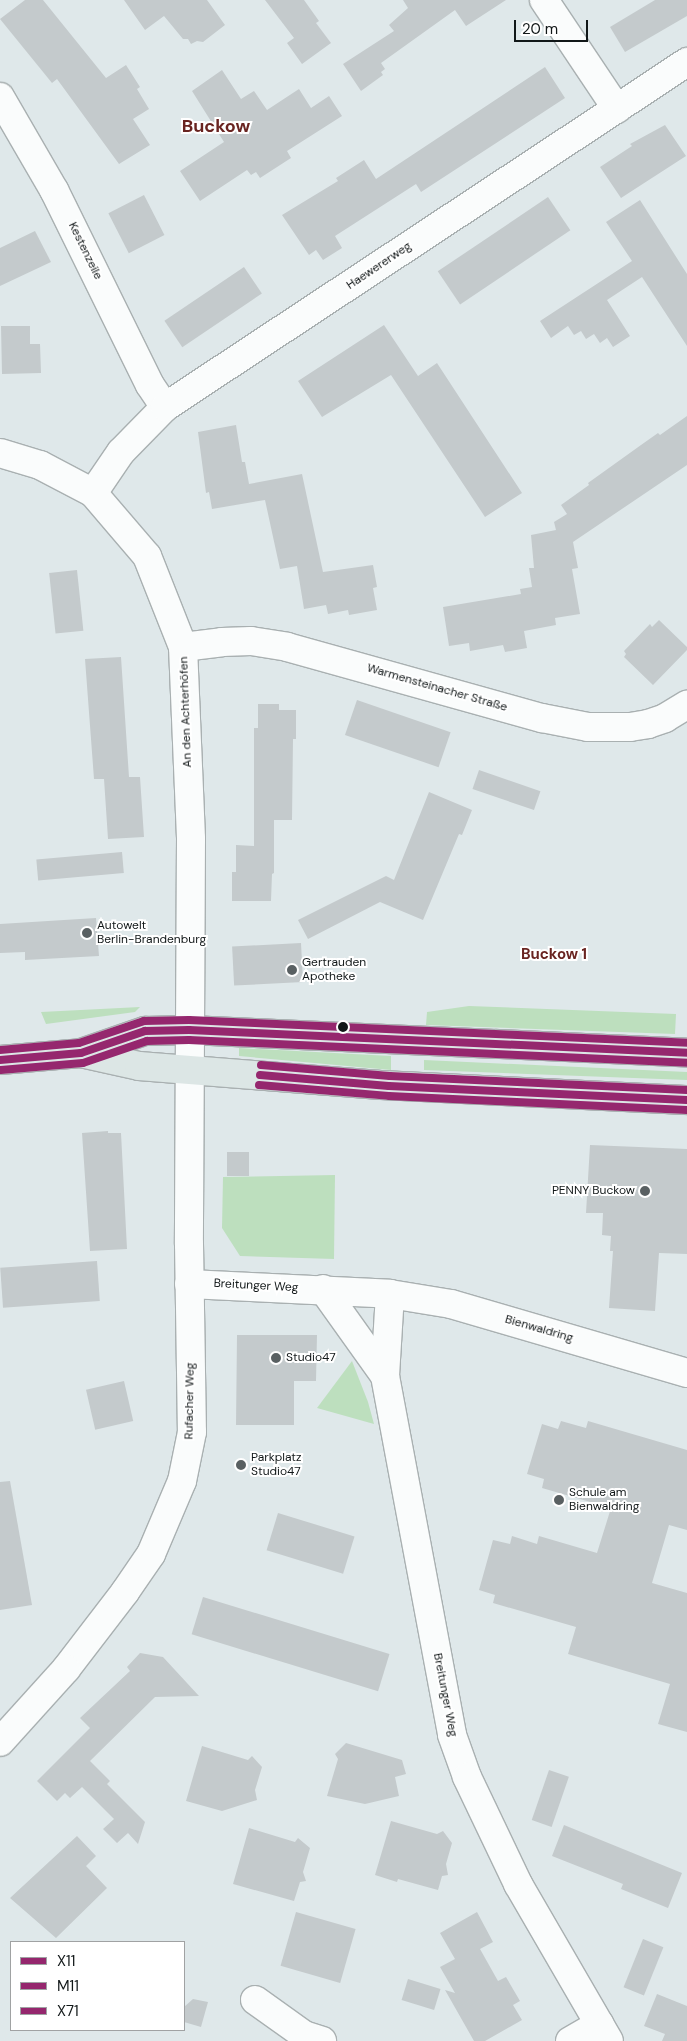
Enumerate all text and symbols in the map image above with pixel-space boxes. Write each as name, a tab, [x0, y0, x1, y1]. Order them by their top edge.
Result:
scale bar	[517, 10, 591, 42]
text: 20 m	[522, 19, 558, 39]
district label: Buckow	[182, 115, 250, 137]
street label: Kestenzeile	[65, 220, 105, 282]
street label: Haewererweg	[344, 239, 414, 293]
street label: An den Achterhöfen	[177, 656, 195, 768]
street label: Warmensteinacher Straße	[365, 661, 509, 715]
place label: Autowelt Berlin-Brandenburg	[97, 919, 206, 947]
marker: Autowelt Berlin-Brandenburg	[81, 927, 93, 939]
district label: Buckow 1	[521, 946, 587, 964]
place label: Gertrauden Apotheke	[302, 956, 366, 984]
marker: Gertrauden Apotheke	[286, 964, 298, 976]
unlabelled marker	[338, 1022, 348, 1032]
place label: PENNY Buckow	[552, 1184, 635, 1198]
marker: PENNY Buckow	[639, 1185, 651, 1197]
street label: Breitunger Weg	[213, 1277, 299, 1295]
street label: Bienwaldring	[503, 1312, 575, 1346]
place label: Studio47	[286, 1351, 336, 1365]
marker: Studio47	[270, 1352, 282, 1364]
street label: Rufacher Weg	[182, 1362, 198, 1440]
place label: Parkplatz Studio47	[251, 1451, 301, 1479]
marker: Parkplatz Studio47	[235, 1459, 247, 1471]
place label: Schule am Bienwaldring	[569, 1486, 639, 1514]
marker: Schule am Bienwaldring	[553, 1494, 565, 1506]
street label: Breitunger Weg	[430, 1652, 460, 1738]
legend	[10, 1941, 185, 2031]
text: X11	[57, 1951, 75, 1971]
text: M11	[57, 1976, 79, 1996]
text: X71	[57, 2001, 79, 2021]

